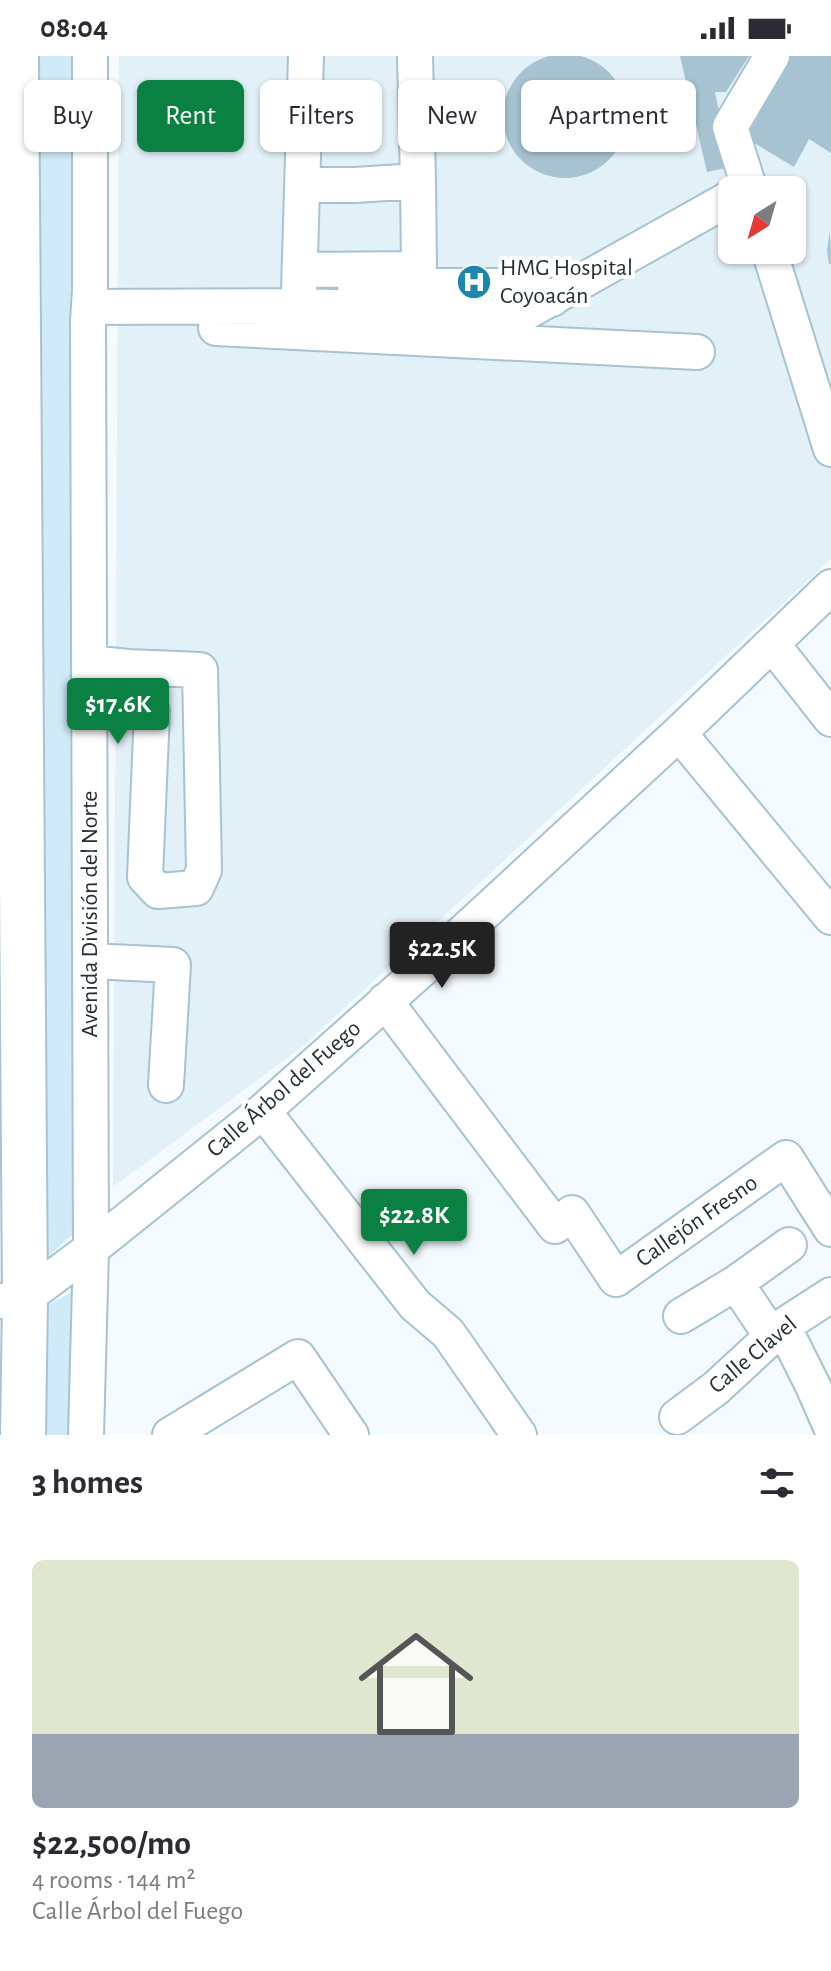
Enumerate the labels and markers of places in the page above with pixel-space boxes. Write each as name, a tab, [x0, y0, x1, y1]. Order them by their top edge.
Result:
place label: HMG Hospital Coyoacán	[500, 256, 633, 308]
hospital icon: HMG Hospital Coyoacán	[455, 263, 493, 301]
pin: $17.6K	[53, 678, 183, 746]
pin: $22.5K	[377, 922, 507, 990]
pin: $22.8K	[349, 1189, 479, 1257]

